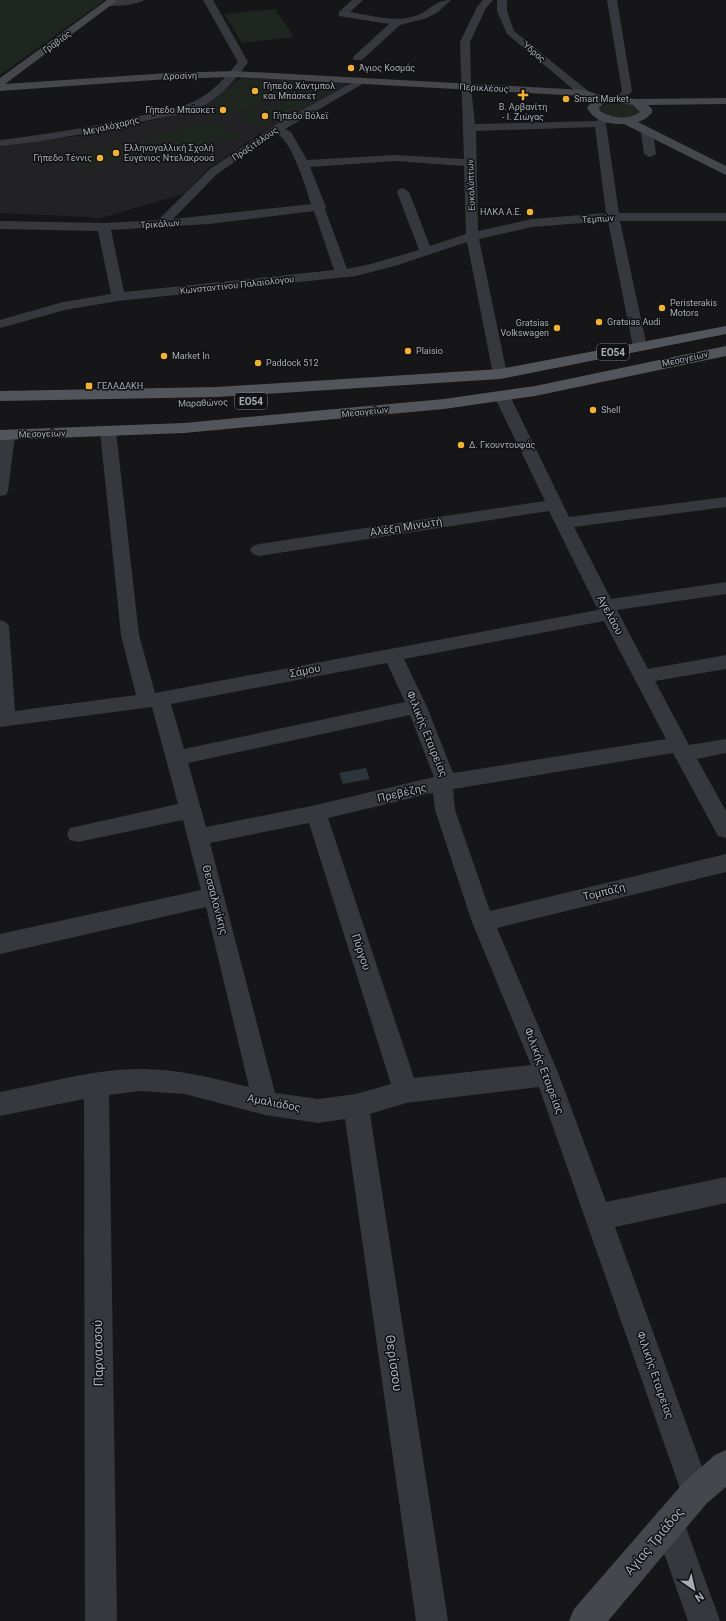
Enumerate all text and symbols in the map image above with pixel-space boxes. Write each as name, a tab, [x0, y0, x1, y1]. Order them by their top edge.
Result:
street label: Γραβιάς	[41, 28, 73, 55]
street label: Ύδρας	[520, 39, 547, 64]
marker: Άγιος Κοσμάς	[346, 63, 356, 73]
place label: Άγιος Κοσμάς	[359, 63, 415, 73]
street label: Δροσίνη	[163, 70, 197, 82]
place label: Γήπεδο Χάντμπολ και Μπάσκετ	[263, 81, 335, 101]
street label: Περικλέους	[459, 82, 509, 94]
marker: Γήπεδο Χάντμπολ και Μπάσκετ	[250, 86, 260, 96]
marker: Β. Αρβανίτη - Ι. Ζιώγας	[518, 90, 528, 100]
marker: Smart Market	[561, 94, 571, 104]
place label: Smart Market	[574, 94, 629, 104]
place label: Β. Αρβανίτη - Ι. Ζιώγας	[499, 102, 547, 122]
place label: Γήπεδο Μπάσκετ	[145, 105, 215, 115]
marker: Γήπεδο Μπάσκετ	[218, 105, 228, 115]
marker: Γήπεδο Βόλεϊ	[260, 111, 270, 121]
place label: Γήπεδο Βόλεϊ	[273, 111, 328, 121]
street label: Μεγαλόχαρης	[82, 115, 140, 137]
street label: Πραξιτέλους	[230, 125, 280, 163]
place label: Ελληνογαλλική Σχολή Ευγένιος Ντελακρουά	[124, 143, 215, 163]
marker: Ελληνογαλλική Σχολή Ευγένιος Ντελακρουά	[111, 148, 121, 158]
place label: Γήπεδο Τέννις	[33, 153, 92, 163]
marker: Γήπεδο Τέννις	[95, 153, 105, 163]
street label: Ευκαλύπτων	[465, 158, 477, 211]
place label: ΗΛΚΑ Α.Ε.	[480, 207, 522, 217]
marker: ΗΛΚΑ Α.Ε.	[525, 207, 535, 217]
street label: Τεμπών	[582, 213, 615, 225]
street label: Τρικάλων	[140, 218, 181, 230]
street label: Κωνσταντίνου Παλαιολόγου	[179, 274, 295, 296]
place label: Peristerakis Motors	[670, 298, 718, 318]
marker: Peristerakis Motors	[657, 303, 667, 313]
marker: Gratsias Audi	[594, 317, 604, 327]
place label: Gratsias Audi	[607, 317, 661, 327]
place label: Gratsias Volkswagen	[500, 318, 549, 338]
marker: Gratsias Volkswagen	[552, 323, 562, 333]
road number: ΕΟ54	[597, 344, 629, 360]
marker: Plaisio	[403, 346, 413, 356]
place label: Plaisio	[416, 346, 443, 356]
street label: Μεσογείων	[661, 349, 710, 369]
marker: Market In	[159, 351, 169, 361]
place label: Market In	[172, 351, 210, 361]
marker: Paddock 512	[253, 358, 263, 368]
place label: Paddock 512	[266, 358, 319, 368]
marker: ΓΕΛΑΔΑΚΗ	[84, 381, 94, 391]
place label: ΓΕΛΑΔΑΚΗ	[97, 381, 143, 391]
road number: ΕΟ54	[235, 393, 267, 409]
street label: Μαραθώνος	[178, 397, 228, 409]
street label: Μεσογείων	[341, 405, 389, 419]
marker: Shell	[588, 405, 598, 415]
place label: Shell	[601, 405, 620, 415]
street label: Μεσογείων	[18, 428, 66, 440]
marker: Δ. Γκουντουφάς	[456, 440, 466, 450]
place label: Δ. Γκουντουφάς	[469, 440, 535, 450]
street label: Αλέξη Μινωτή	[369, 515, 443, 539]
street label: Αγελάου	[594, 593, 626, 637]
street label: Σάμου	[289, 662, 321, 680]
street label: Φιλικής Εταιρείας	[404, 689, 450, 779]
street label: Πρεβέζης	[376, 781, 428, 805]
street label: Θεσσαλονίκης	[199, 864, 231, 936]
street label: Τομπάζη	[581, 880, 627, 904]
street label: Πύργου	[349, 932, 373, 972]
street label: Φιλικής Εταιρείας	[521, 1026, 567, 1116]
street label: Αμαλιάδος	[246, 1091, 302, 1115]
street label: Παρνασσού	[90, 1320, 106, 1386]
street label: Φιλικής Εταιρείας	[634, 1330, 676, 1421]
street label: Θερίσσου	[383, 1334, 405, 1392]
street label: Αγίας Τριάδος	[621, 1504, 687, 1578]
north arrow	[674, 1569, 714, 1609]
text: N	[692, 1589, 706, 1605]

